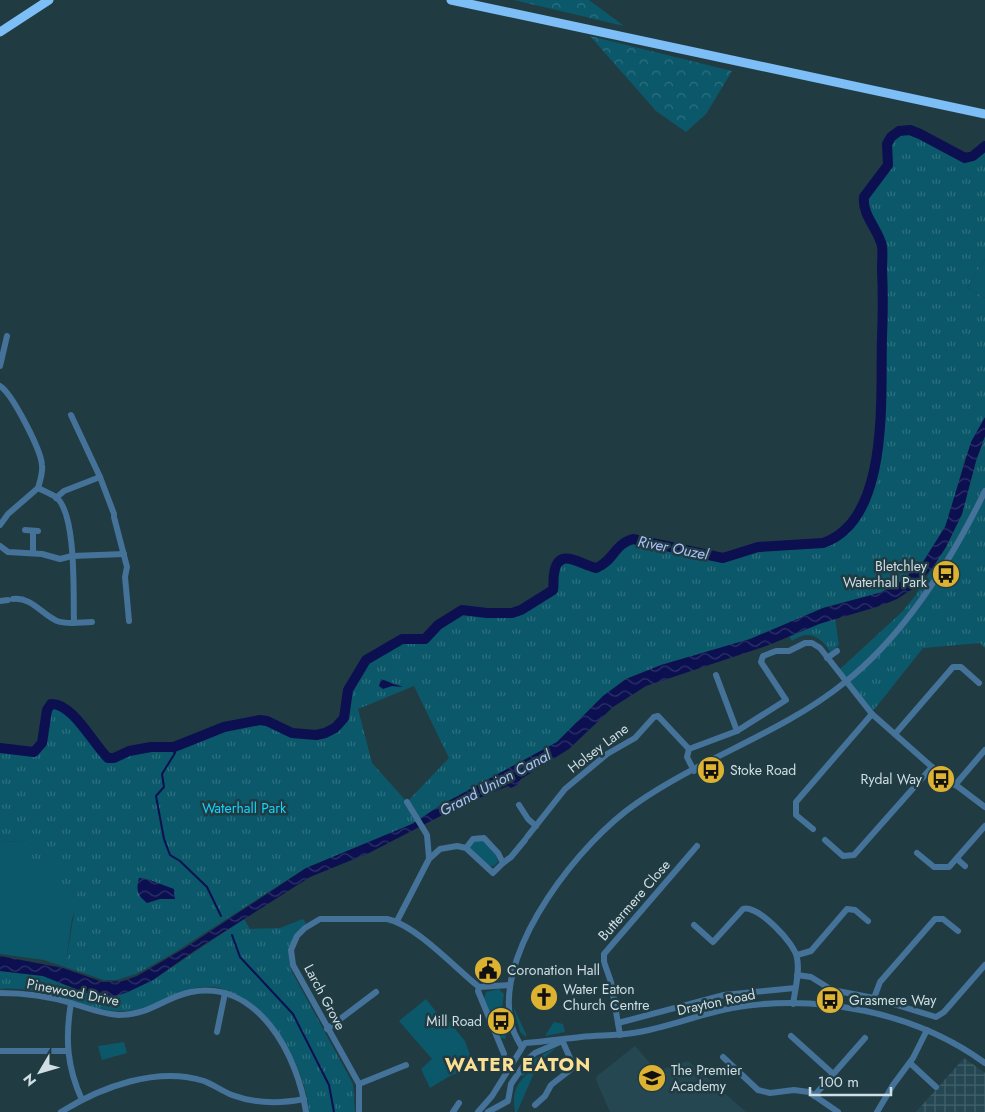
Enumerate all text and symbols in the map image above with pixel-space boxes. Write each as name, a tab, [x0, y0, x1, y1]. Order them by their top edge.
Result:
water label: River Ouzel	[636, 530, 711, 566]
place label: Bletchley Waterhall Park	[843, 556, 928, 592]
bus stop icon: Bletchley Waterhall Park	[931, 559, 961, 589]
street label: Holsey Lane	[563, 719, 633, 777]
water label: Grand Union Canal	[435, 744, 555, 822]
bus stop icon: Stoke Road	[696, 755, 726, 785]
place label: Stoke Road	[730, 760, 796, 780]
bus stop icon: Rydal Way	[926, 764, 956, 794]
place label: Rydal Way	[861, 769, 923, 789]
park label: Waterhall Park	[202, 798, 287, 818]
street label: Buttermere Close	[593, 855, 675, 945]
public building icon: Coronation Hall	[473, 955, 503, 985]
place label: Coronation Hall	[507, 960, 600, 980]
street label: Larch Grove	[299, 961, 351, 1033]
street label: Pinewood Drive	[25, 973, 121, 1011]
place label: Water Eaton Church Centre	[563, 979, 649, 1015]
church icon: Water Eaton Church Centre	[529, 982, 559, 1012]
street label: Drayton Road	[675, 984, 757, 1020]
bus stop icon: Grasmere Way	[815, 985, 845, 1015]
place label: Grasmere Way	[849, 990, 937, 1010]
bus stop icon: Mill Road	[486, 1006, 516, 1036]
place label: Mill Road	[426, 1011, 482, 1031]
north arrow	[15, 1047, 65, 1097]
district label: WATER EATON	[445, 1051, 591, 1078]
place label: The Premier Academy	[671, 1060, 742, 1096]
school or university icon: The Premier Academy	[637, 1063, 667, 1093]
scale bar	[810, 1064, 891, 1096]
text: N	[18, 1069, 41, 1091]
text: 100 m	[818, 1071, 859, 1093]

